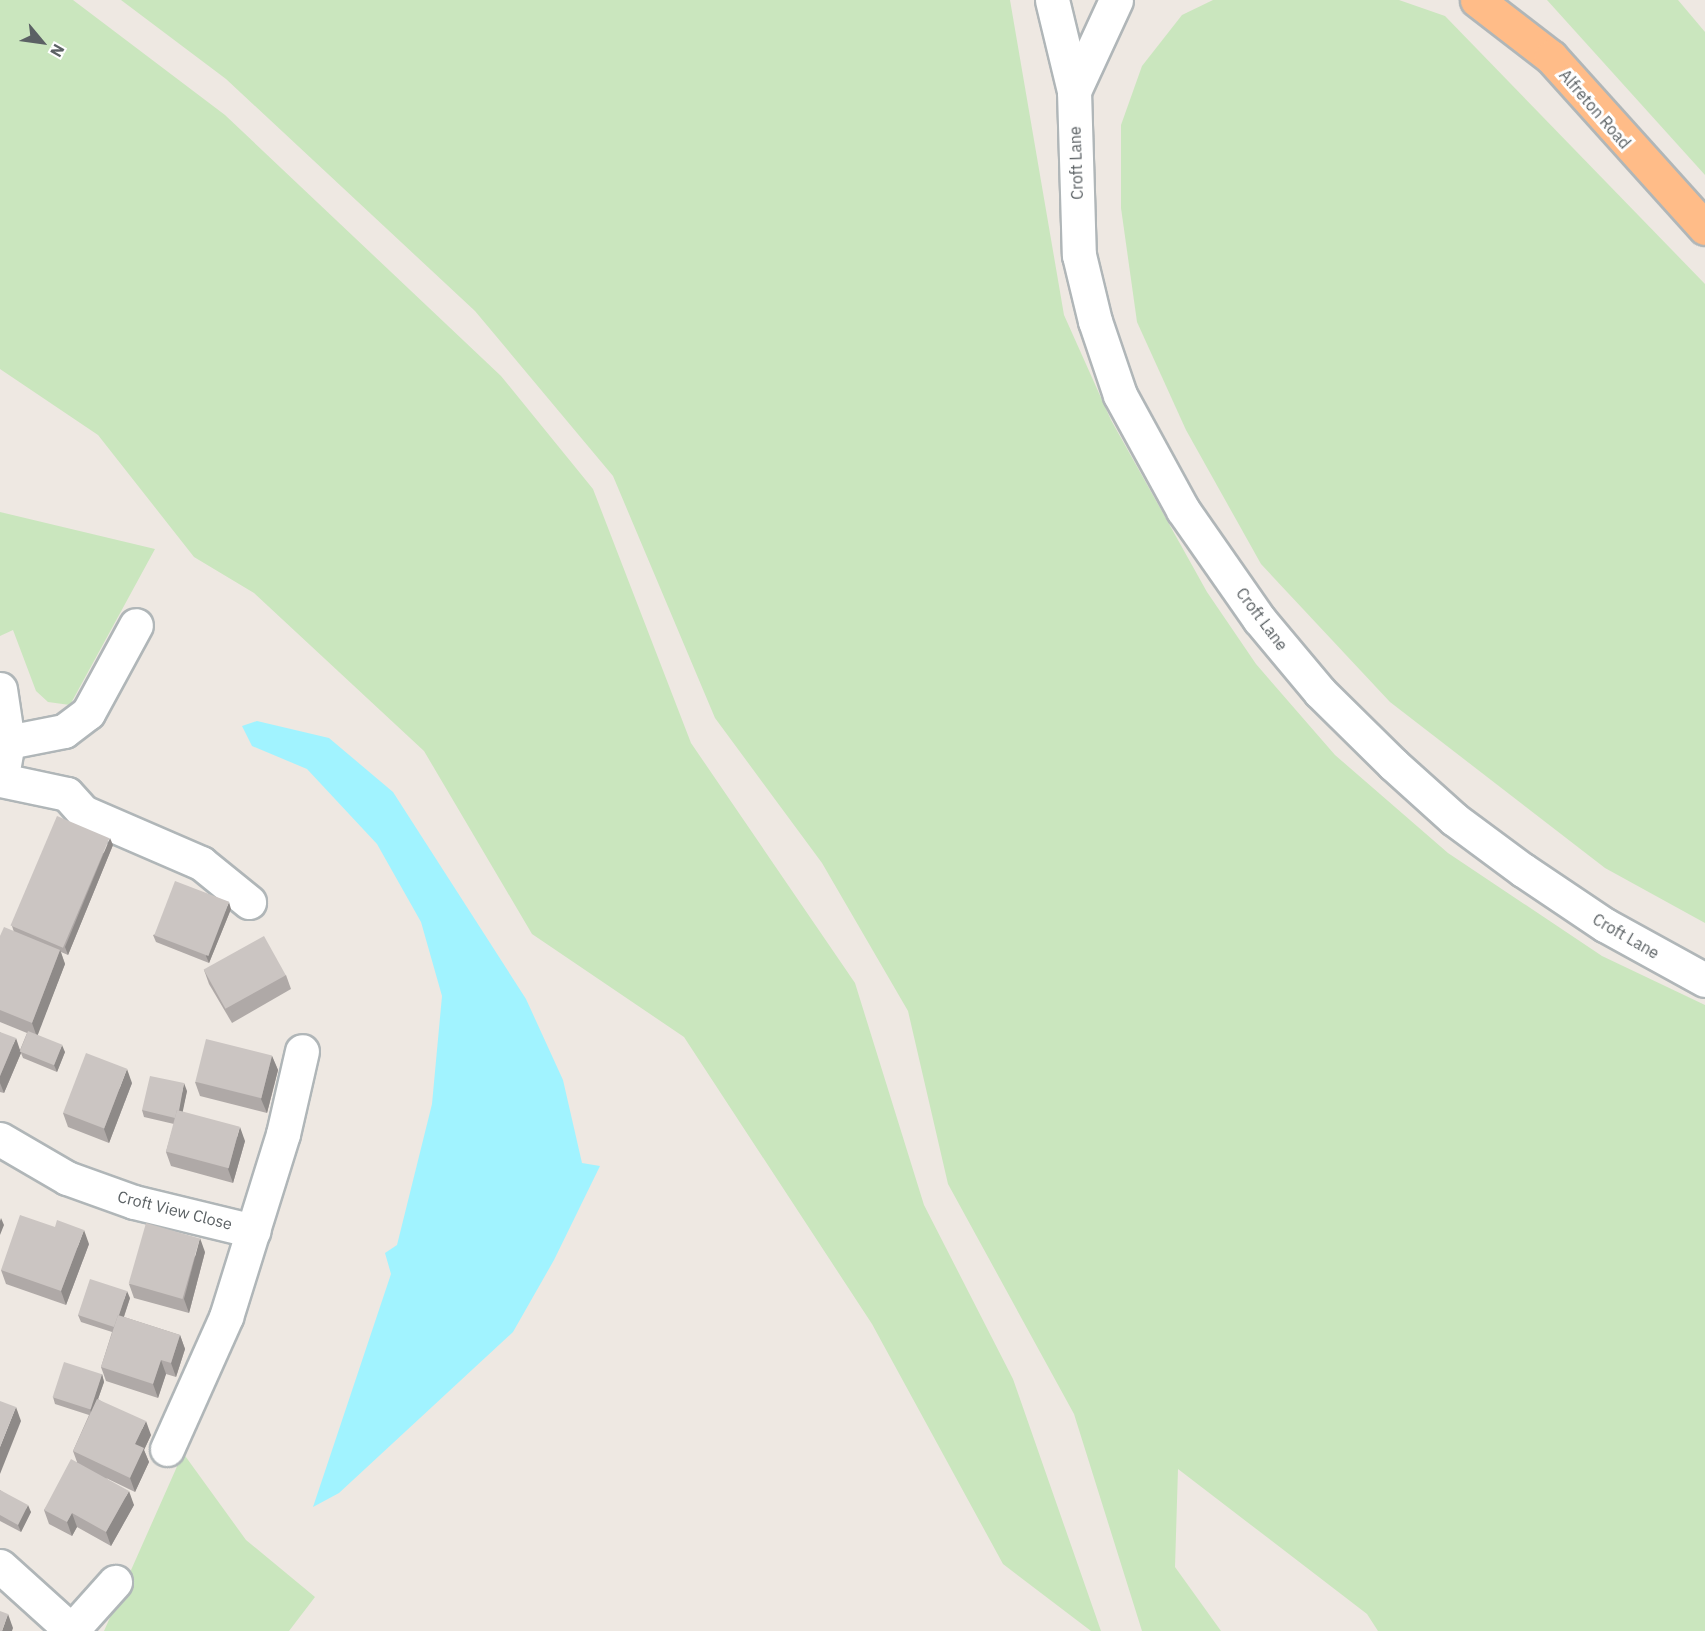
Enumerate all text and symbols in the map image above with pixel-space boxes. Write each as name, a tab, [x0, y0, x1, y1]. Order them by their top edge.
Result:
north arrow	[12, 12, 72, 72]
text: N	[46, 41, 69, 61]
street label: Alfreton Road	[1555, 66, 1635, 152]
street label: Croft Lane	[1065, 126, 1087, 200]
street label: Croft Lane	[1232, 584, 1292, 654]
street label: Croft Lane	[1589, 909, 1663, 963]
street label: Croft View Close	[116, 1186, 234, 1234]

